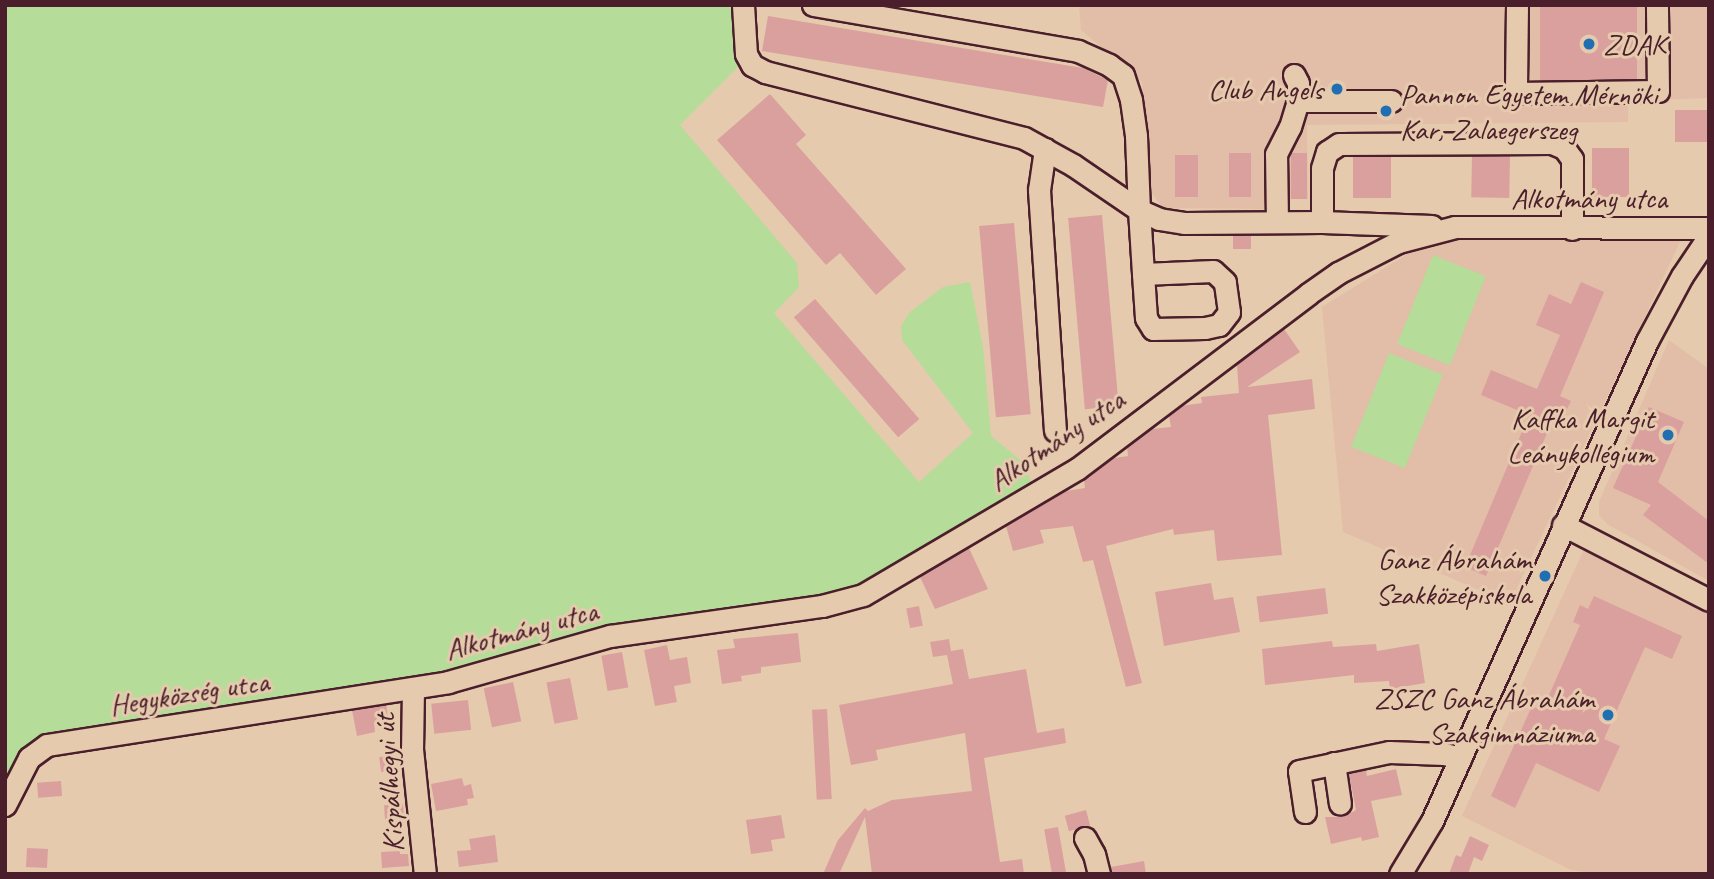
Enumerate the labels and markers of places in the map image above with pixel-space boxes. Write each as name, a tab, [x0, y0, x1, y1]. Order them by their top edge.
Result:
place label: ZDAK	[1603, 26, 1666, 62]
marker: ZDAK	[1581, 36, 1597, 52]
place label: Club Angels	[1208, 71, 1323, 107]
place label: Pannon Egyetem Mérnöki Kar, Zalaegerszeg	[1400, 76, 1658, 146]
marker: Club Angels	[1329, 81, 1345, 97]
marker: Pannon Egyetem Mérnöki Kar, Zalaegerszeg	[1378, 103, 1394, 119]
place label: Kaffka Margit Leánykollégium	[1507, 400, 1654, 470]
marker: Kaffka Margit Leánykollégium	[1660, 427, 1676, 443]
place label: Ganz Ábrahám Szakközépiskola	[1375, 541, 1531, 612]
marker: Ganz Ábrahám Szakközépiskola	[1537, 568, 1553, 584]
place label: ZSZC Ganz Ábrahám Szakgimnáziuma	[1374, 680, 1594, 750]
marker: ZSZC Ganz Ábrahám Szakgimnáziuma	[1600, 707, 1616, 723]

